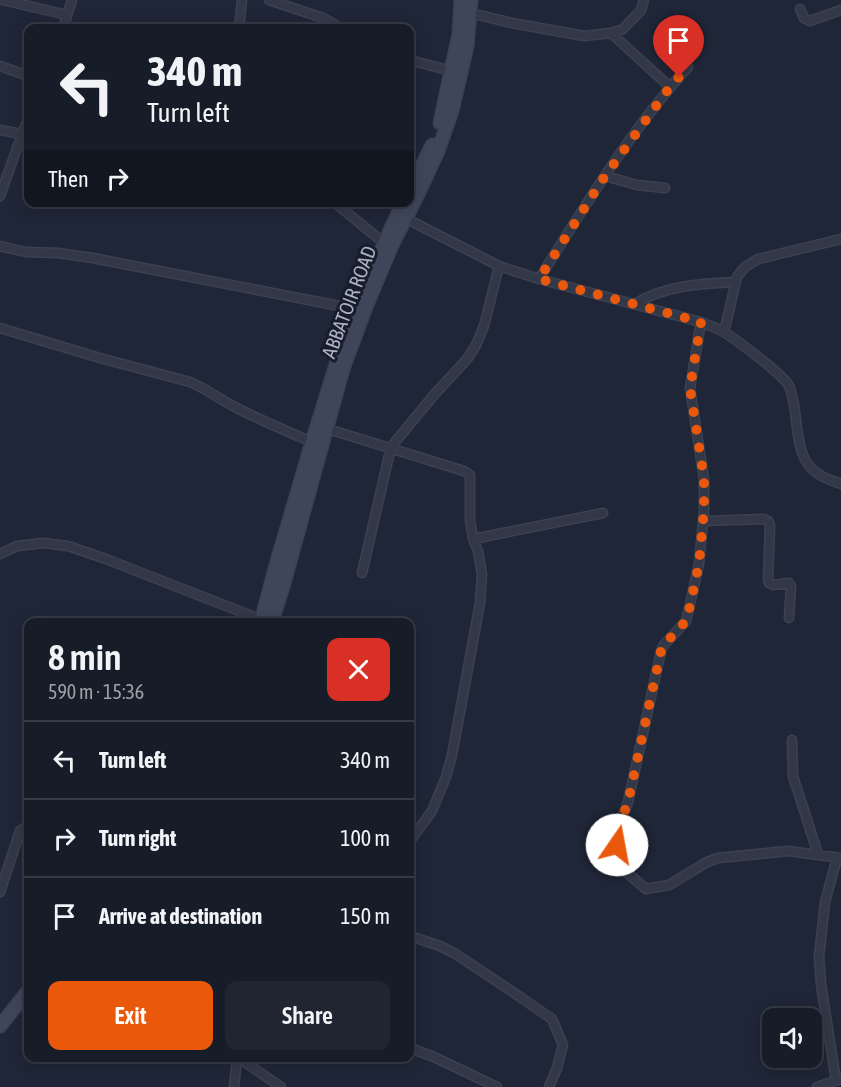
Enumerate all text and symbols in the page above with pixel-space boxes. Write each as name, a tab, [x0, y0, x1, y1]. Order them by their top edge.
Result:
pin	[653, 15, 704, 77]
icon: arrive	[662, 24, 695, 57]
text: 340 m	[147, 47, 242, 95]
icon: left	[48, 48, 126, 126]
text: Turn left	[147, 97, 230, 128]
icon: right	[101, 162, 134, 195]
text: Then	[48, 166, 89, 192]
street label: ABBATOIR ROAD	[317, 243, 380, 361]
text: 8 min	[48, 636, 122, 678]
button: close	[327, 638, 390, 701]
text: 590 m · 15:36	[48, 680, 144, 703]
icon: left	[48, 744, 81, 777]
text: Turn left	[99, 747, 166, 773]
text: 340 m	[340, 747, 390, 773]
position arrow	[585, 813, 649, 877]
icon: right	[48, 822, 81, 855]
text: Turn right	[99, 825, 176, 851]
text: 100 m	[340, 825, 390, 851]
icon: arrive	[48, 900, 81, 933]
text: Arrive at destination	[99, 903, 262, 929]
text: 150 m	[340, 903, 390, 929]
button: Exit	[48, 981, 213, 1050]
button: Share	[225, 981, 390, 1050]
map controls	[762, 1008, 822, 1068]
button: sound	[762, 1008, 822, 1068]

